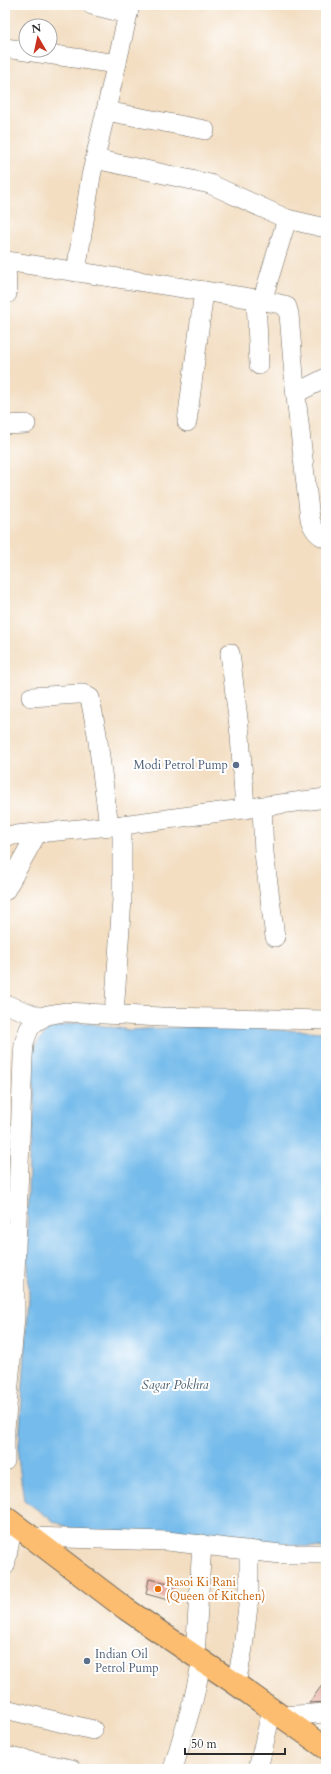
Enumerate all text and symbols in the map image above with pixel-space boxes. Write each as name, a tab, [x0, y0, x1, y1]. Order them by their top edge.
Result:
north arrow	[18, 18, 58, 58]
text: N	[31, 20, 43, 37]
place label: Modi Petrol Pump	[134, 757, 228, 773]
marker: Modi Petrol Pump	[231, 760, 241, 770]
water label: Sagar Pokhra	[141, 1376, 209, 1394]
place label: Rasoi Ki Rani (Queen of Kitchen)	[166, 1574, 265, 1604]
marker: Rasoi Ki Rani (Queen of Kitchen)	[153, 1584, 163, 1594]
place label: Indian Oil Petrol Pump	[95, 1646, 159, 1676]
marker: Indian Oil Petrol Pump	[82, 1656, 92, 1666]
scale bar	[185, 1730, 285, 1756]
text: 50 m	[191, 1736, 218, 1752]

